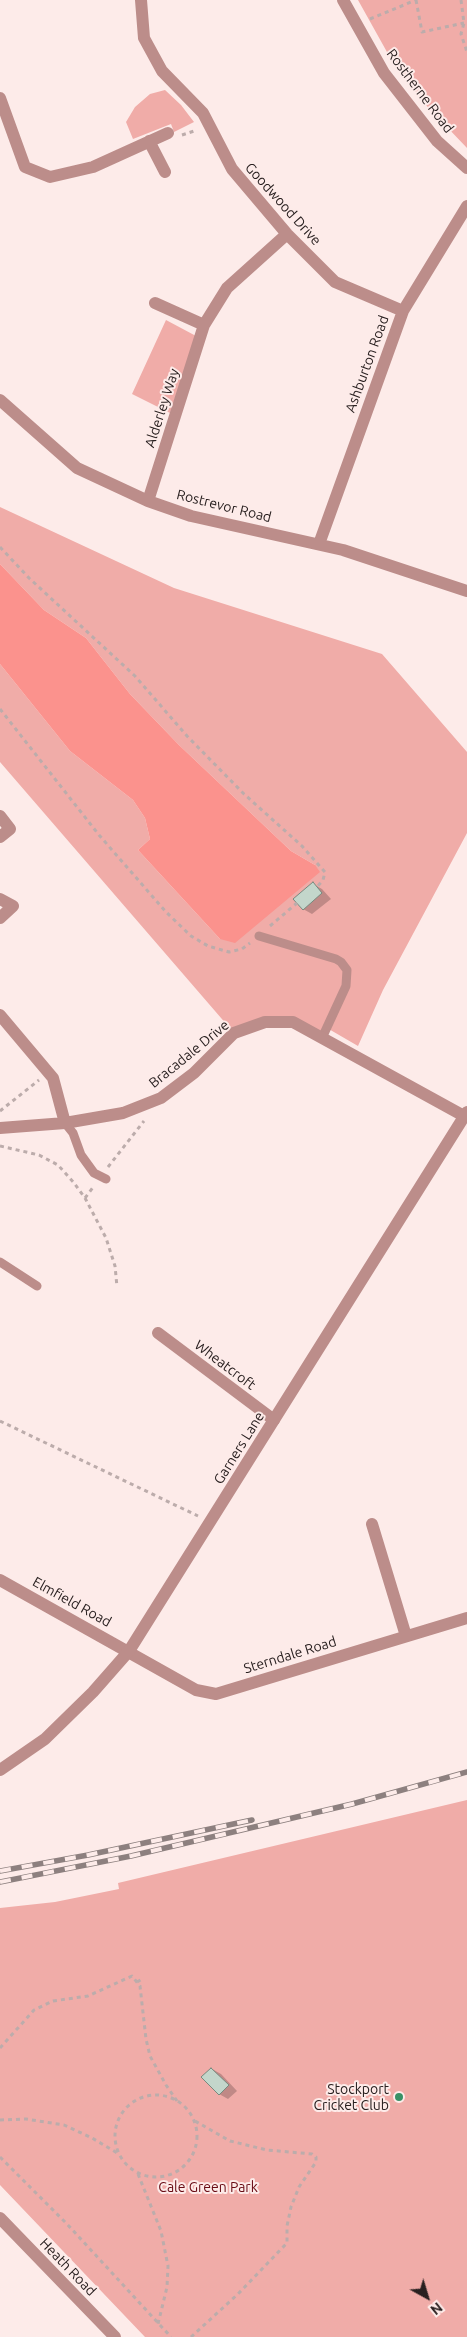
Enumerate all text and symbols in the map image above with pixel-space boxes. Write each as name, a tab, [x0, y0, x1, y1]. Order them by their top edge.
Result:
street label: Rostherne Road	[383, 46, 457, 136]
street label: Goodwood Drive	[241, 159, 325, 249]
street label: Ashburton Road	[342, 313, 392, 415]
street label: Alderley Way	[141, 366, 183, 450]
street label: Rostrevor Road	[175, 486, 273, 526]
street label: Bracadale Drive	[146, 1017, 232, 1091]
street label: Wheatcroft	[191, 1337, 259, 1393]
street label: Garners Lane	[210, 1409, 268, 1487]
street label: Elmfield Road	[30, 1573, 114, 1631]
street label: Sterndale Road	[242, 1633, 338, 1677]
place label: Stockport Cricket Club	[313, 2081, 389, 2114]
marker: Stockport Cricket Club	[393, 2091, 405, 2103]
park label: Cale Green Park	[158, 2179, 258, 2195]
street label: Heath Road	[36, 2235, 100, 2299]
north arrow	[402, 2272, 452, 2322]
text: N	[427, 2299, 446, 2318]

